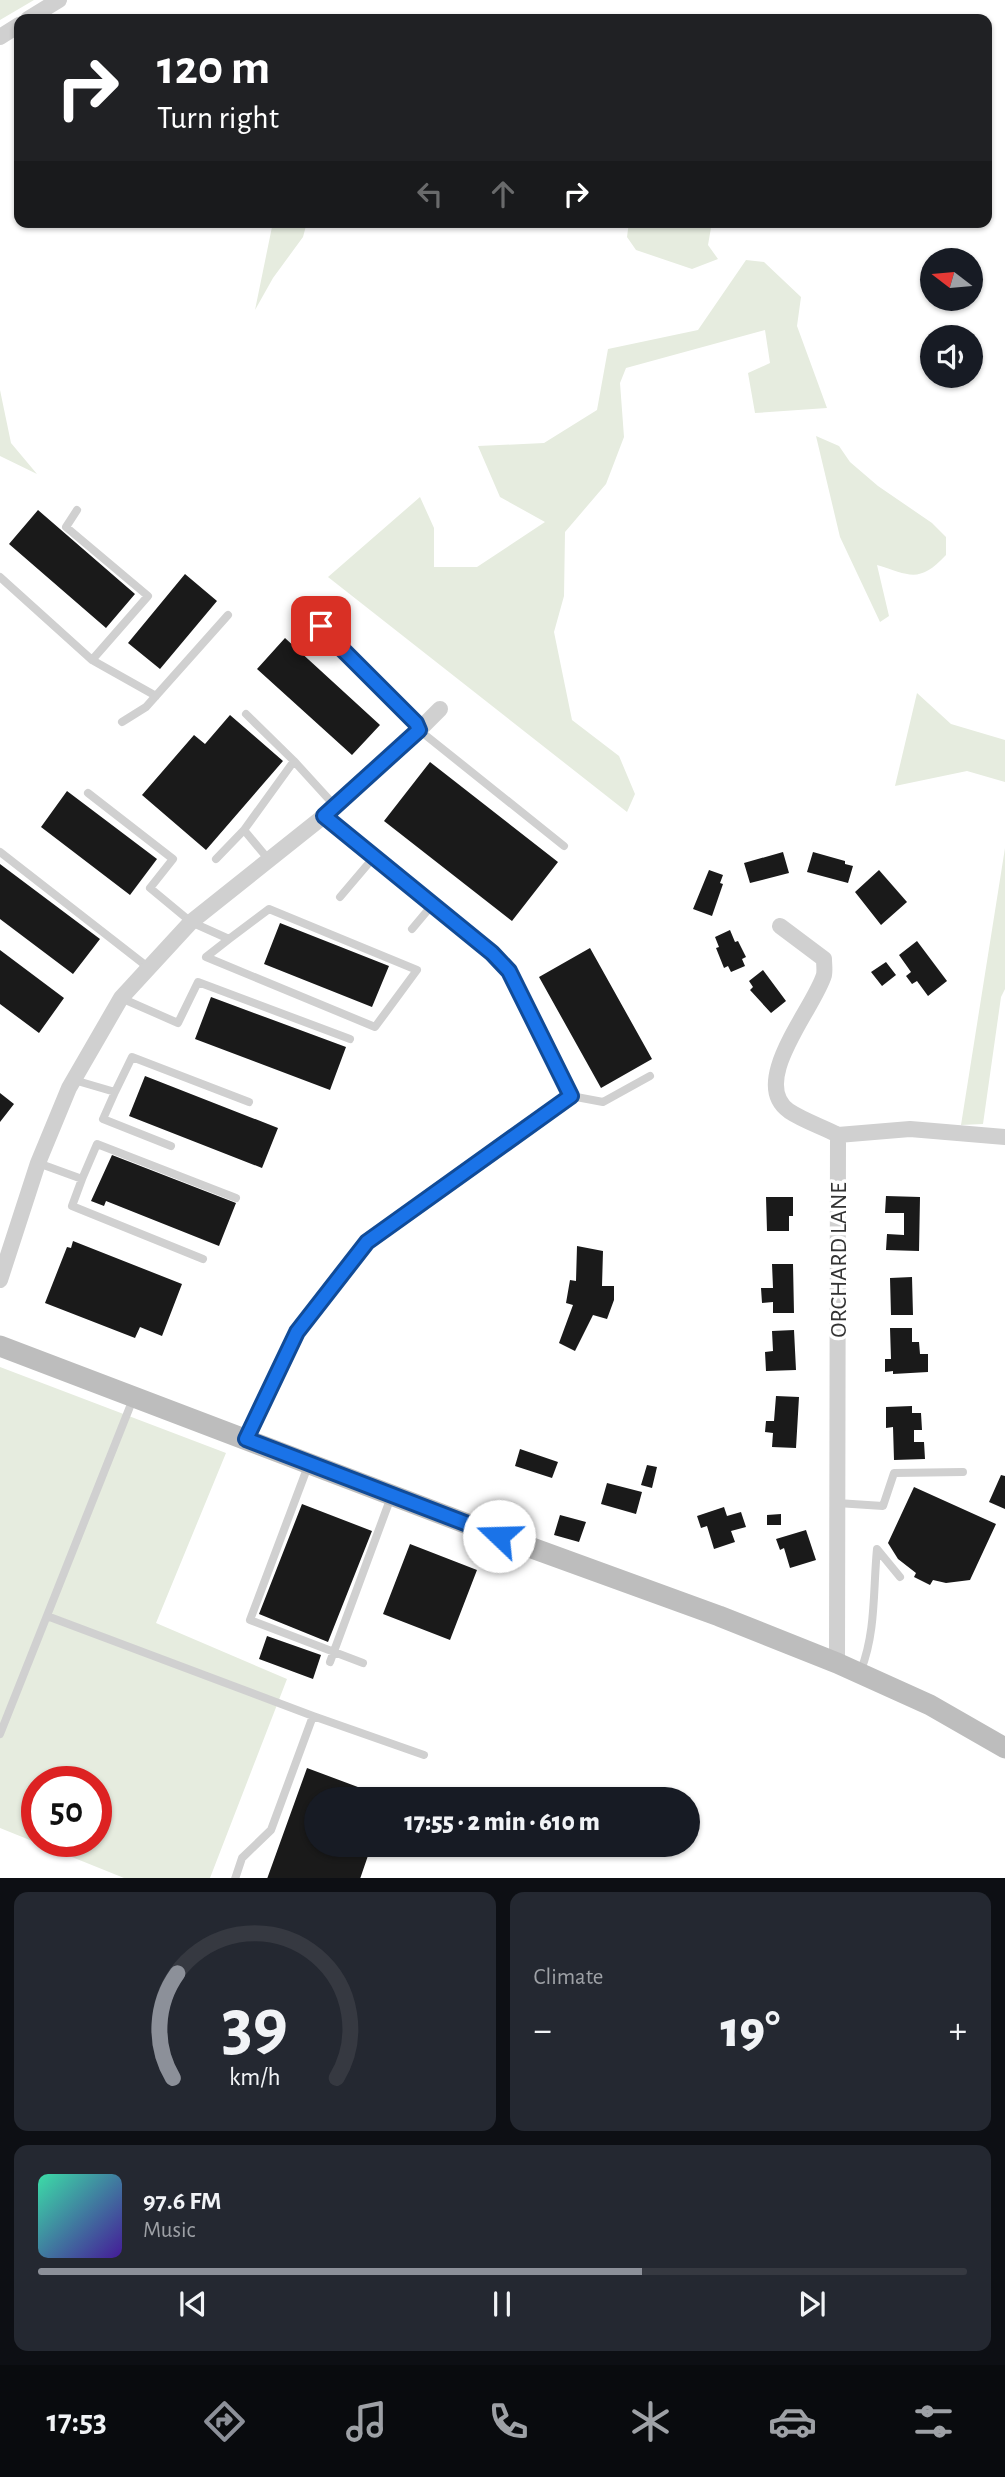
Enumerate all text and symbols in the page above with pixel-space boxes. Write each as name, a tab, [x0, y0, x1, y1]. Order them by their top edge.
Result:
icon: right	[42, 42, 133, 133]
text: 120 m	[157, 44, 270, 93]
text: Turn right	[157, 102, 279, 134]
icon: left	[411, 175, 449, 213]
icon: ahead	[484, 175, 522, 213]
icon: right	[557, 175, 595, 213]
north arrow	[920, 248, 984, 312]
map controls	[920, 248, 983, 388]
button: sound	[920, 325, 983, 388]
pin	[291, 596, 351, 656]
icon: arrive	[302, 607, 340, 645]
street label: ORCHARD LANE	[827, 1182, 851, 1338]
position arrow	[462, 1499, 536, 1573]
speed limit sign: 50	[21, 1766, 112, 1857]
text: 17:55 · 2 min · 610 m	[404, 1809, 600, 1835]
text: Climate	[534, 1966, 603, 1989]
text: 39	[221, 1990, 288, 2063]
text: 19°	[720, 2004, 780, 2056]
text: −	[534, 2012, 552, 2050]
text: +	[949, 2012, 967, 2050]
text: km/h	[229, 2064, 281, 2089]
text: 97.6 FM	[143, 2188, 222, 2214]
text: Music	[143, 2219, 195, 2242]
icon: previous	[174, 2285, 212, 2323]
icon: pause	[483, 2285, 521, 2323]
icon: next	[793, 2285, 831, 2323]
icon: directions	[200, 2397, 249, 2446]
icon: music	[342, 2397, 391, 2446]
icon: phone	[484, 2397, 533, 2446]
icon: climate	[626, 2397, 675, 2446]
icon: car	[768, 2397, 817, 2446]
icon: filters	[909, 2397, 958, 2446]
text: 17:53	[46, 2405, 107, 2437]

